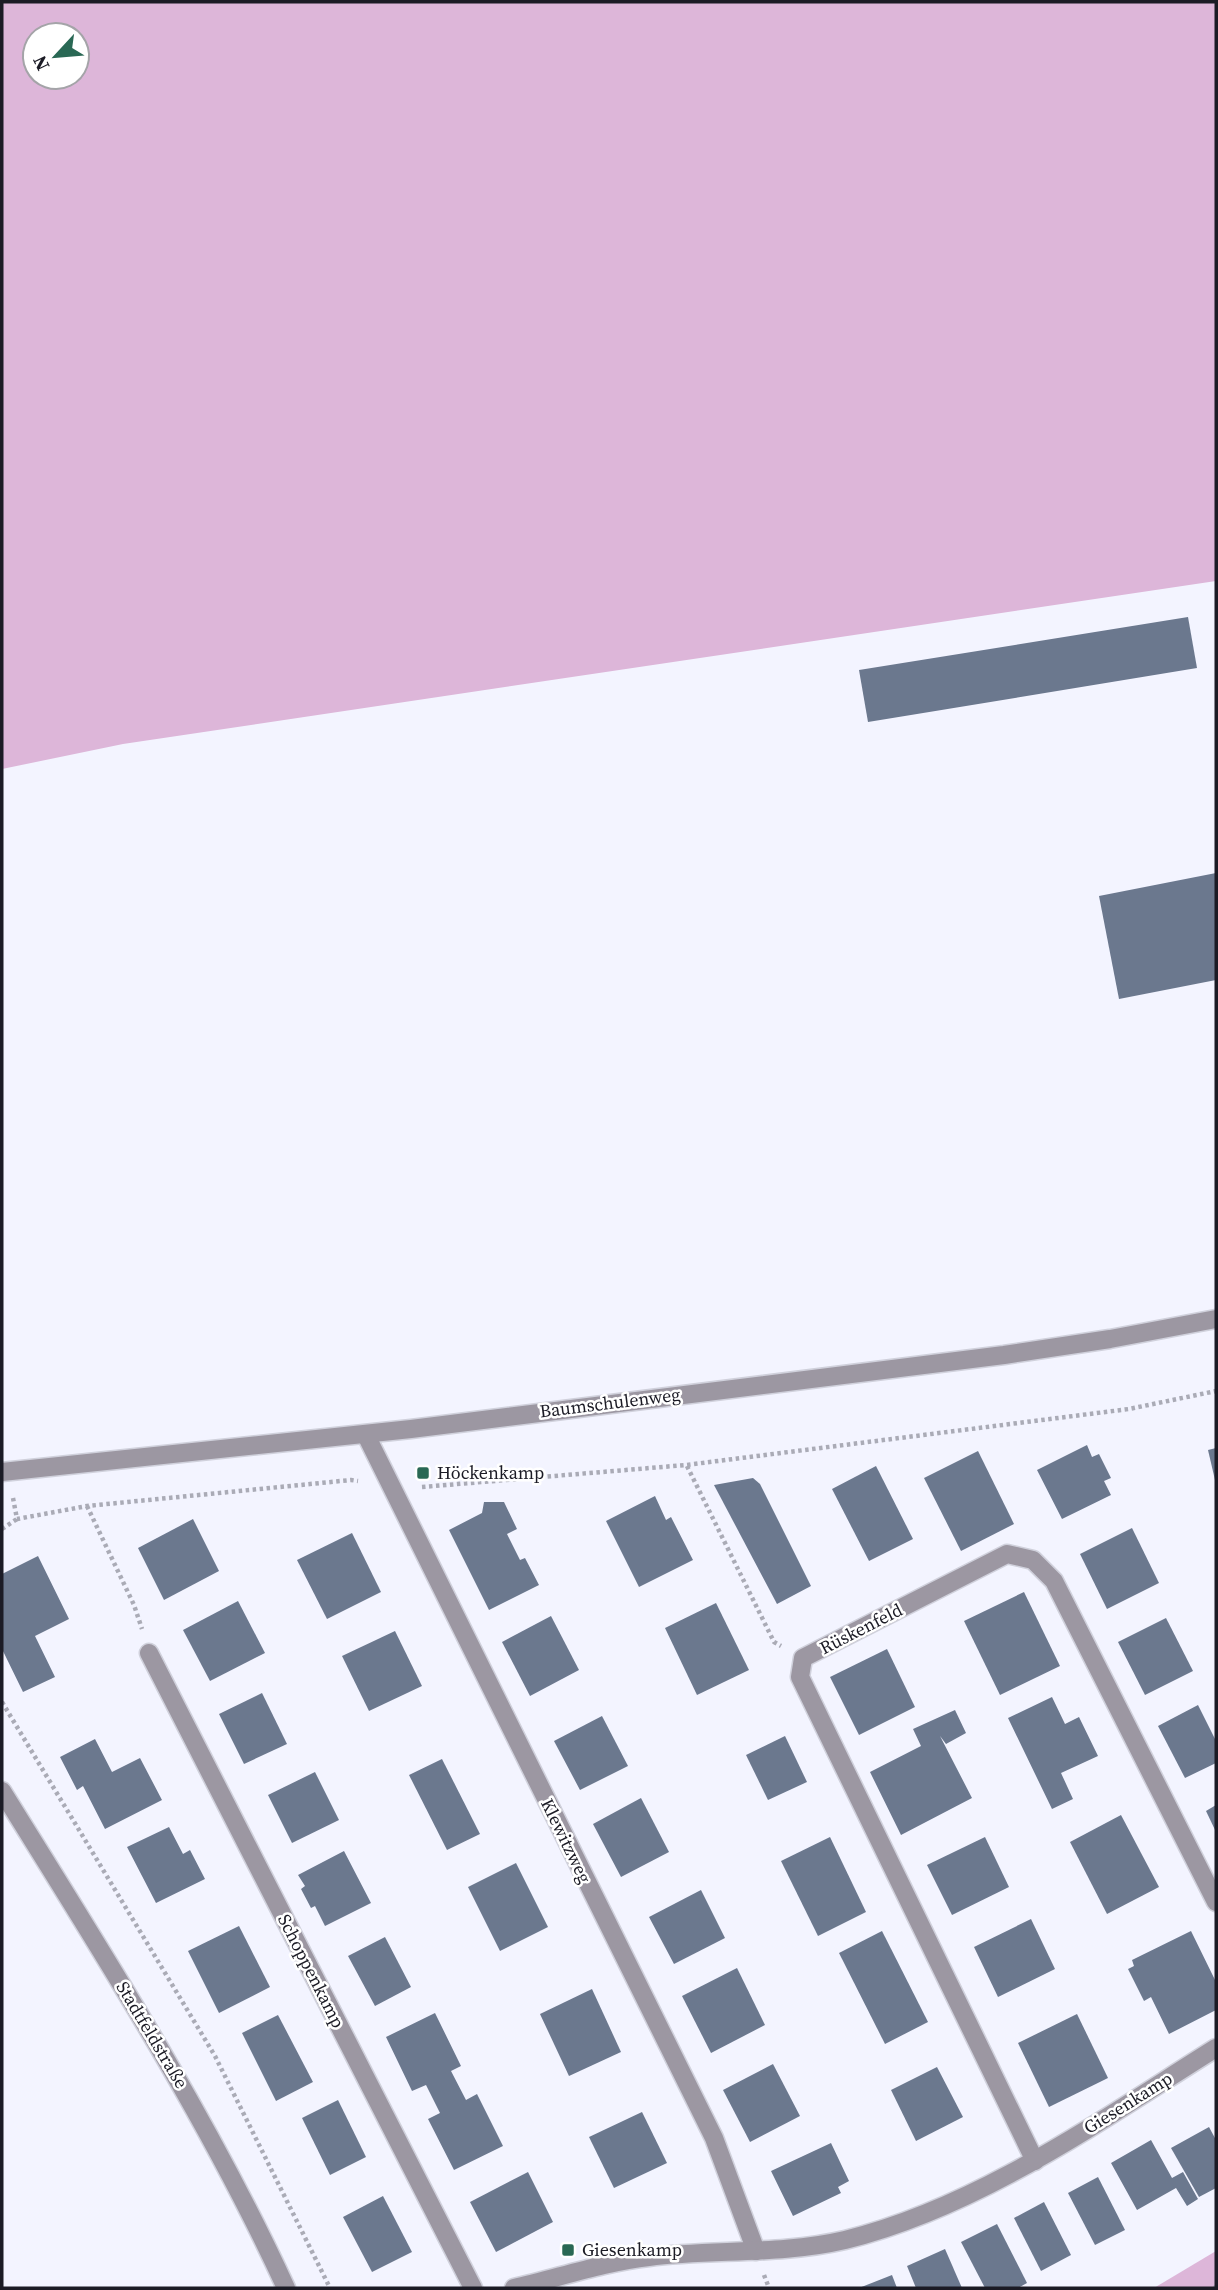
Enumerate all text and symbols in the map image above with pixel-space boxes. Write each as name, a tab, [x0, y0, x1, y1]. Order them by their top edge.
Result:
north arrow	[21, 21, 91, 91]
text: N	[26, 51, 55, 75]
street label: Baumschulenweg	[538, 1381, 682, 1424]
place label: Höckenkamp	[437, 1460, 544, 1485]
marker: Höckenkamp	[415, 1465, 431, 1481]
street label: Rüskenfeld	[815, 1597, 907, 1660]
street label: Klewitzweg	[535, 1794, 598, 1887]
street label: Schoppenkamp	[272, 1910, 351, 2032]
street label: Stadtfeldstraße	[111, 1977, 194, 2093]
street label: Giesenkamp	[1079, 2065, 1177, 2140]
place label: Giesenkamp	[582, 2237, 682, 2262]
marker: Giesenkamp	[560, 2242, 576, 2258]

